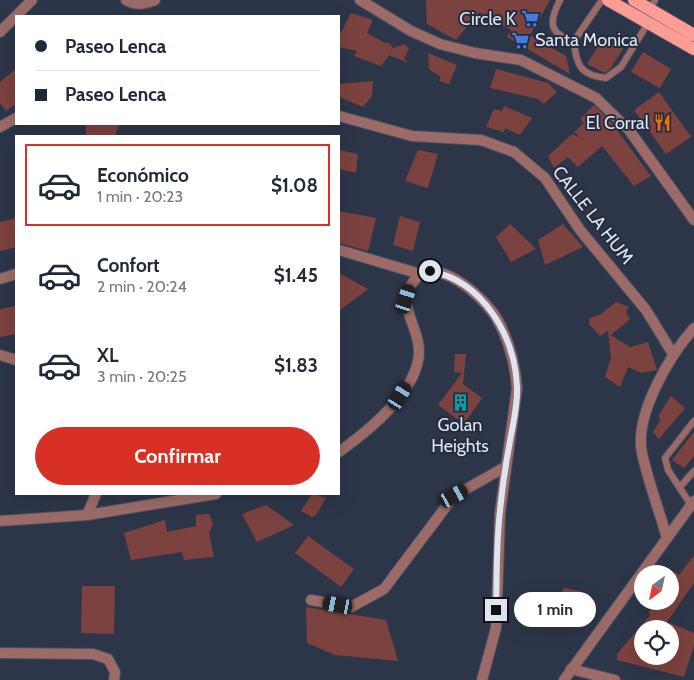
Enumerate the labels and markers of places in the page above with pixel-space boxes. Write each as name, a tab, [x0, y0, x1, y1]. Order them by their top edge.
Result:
place label: Circle K	[459, 8, 517, 30]
supermarket icon: Circle K	[520, 9, 540, 29]
place label: Santa Monica	[535, 29, 638, 51]
supermarket icon: Santa Monica	[511, 30, 531, 50]
place label: El Corral	[586, 112, 650, 134]
restaurant icon: El Corral	[653, 113, 673, 133]
building icon: Golan Heights	[450, 392, 470, 412]
place label: Golan Heights	[431, 414, 489, 457]

